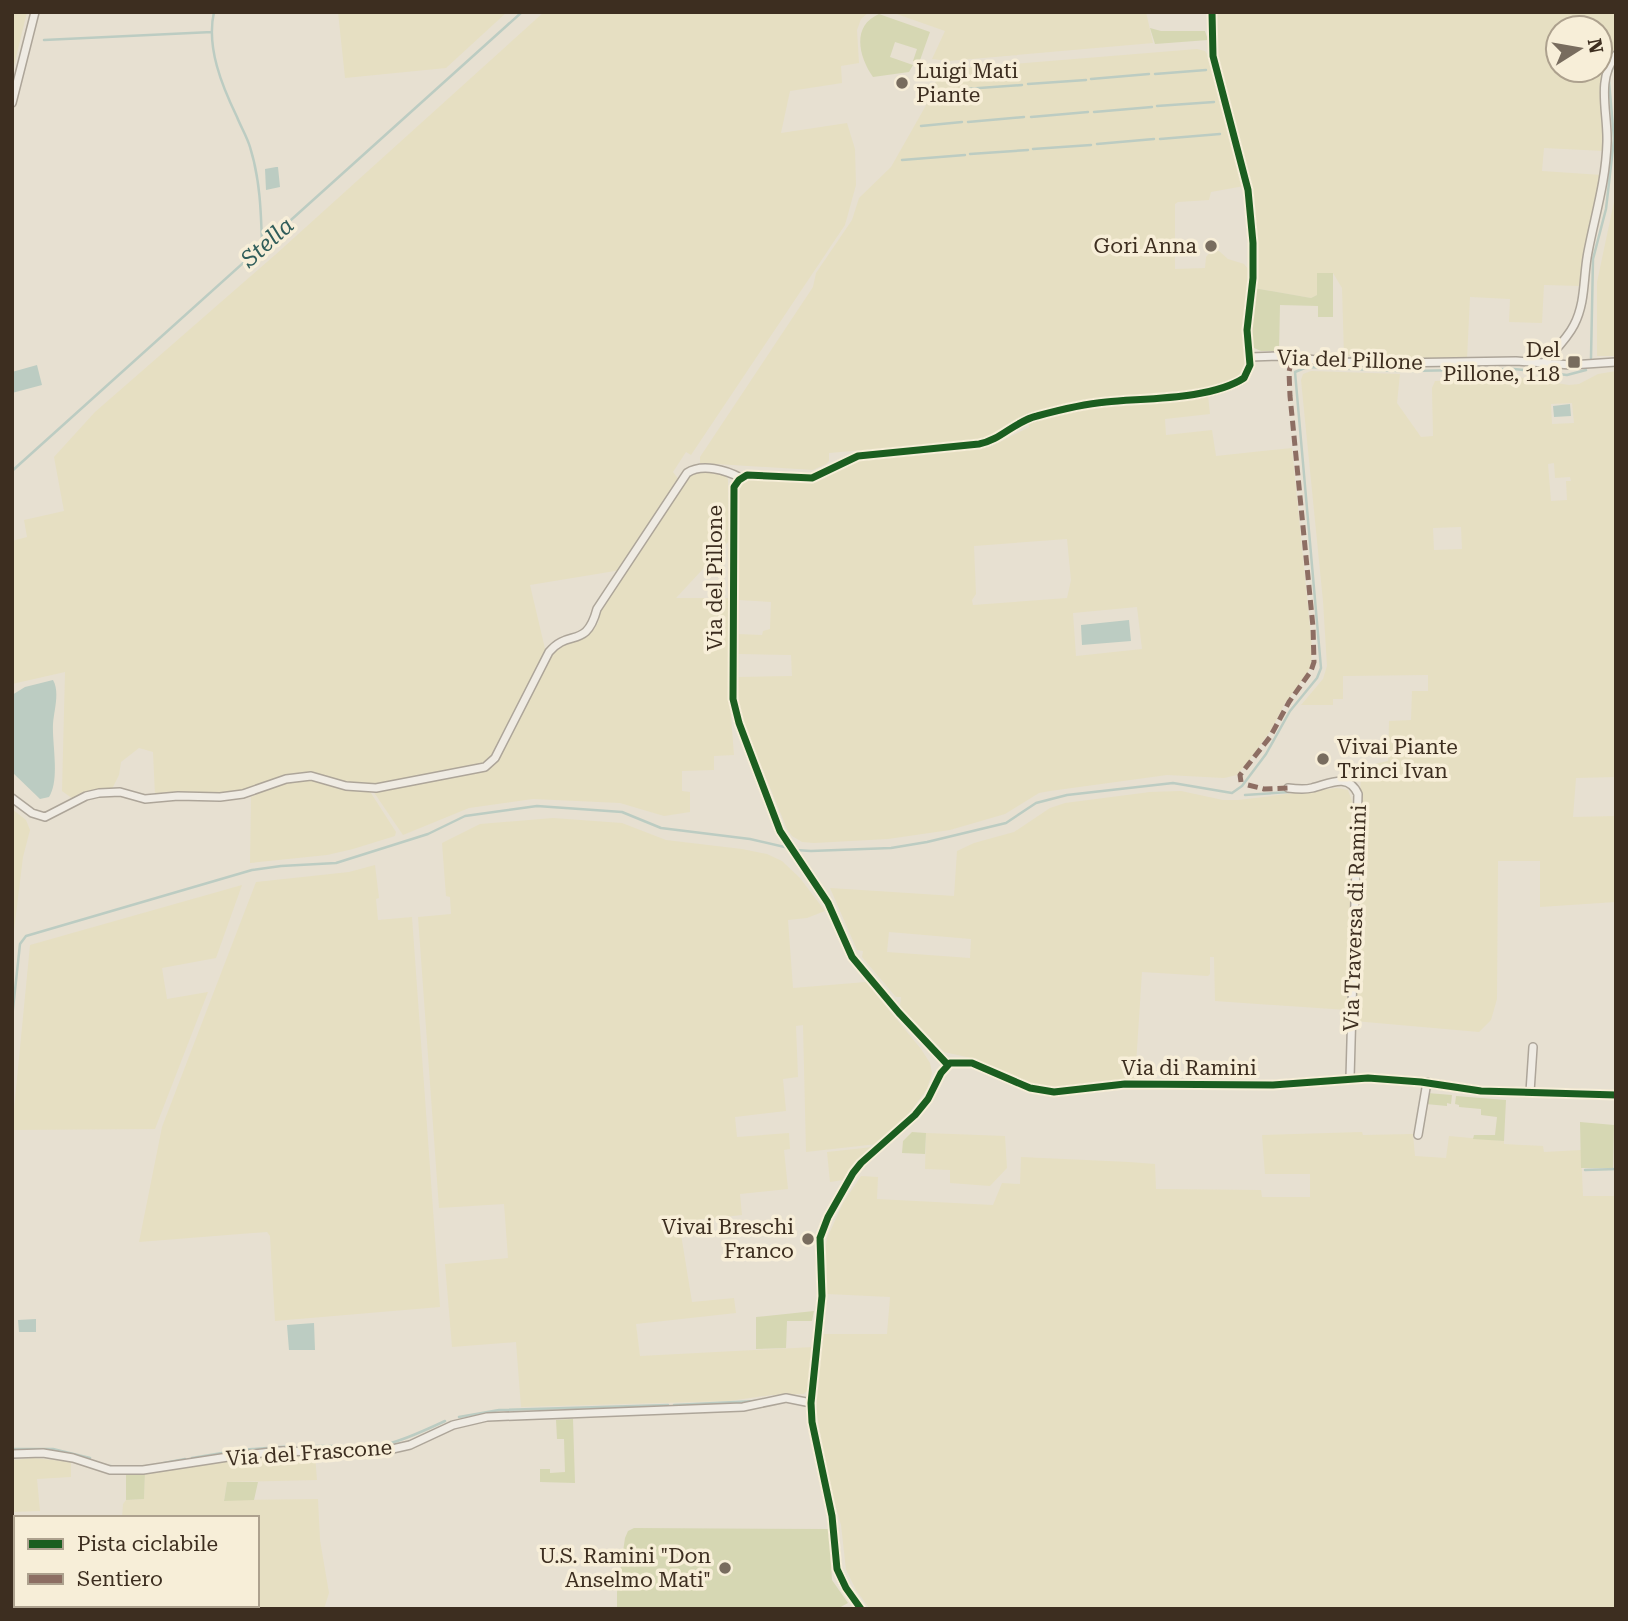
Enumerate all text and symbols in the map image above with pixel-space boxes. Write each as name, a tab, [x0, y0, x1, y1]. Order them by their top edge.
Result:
north arrow	[1544, 14, 1614, 84]
text: N	[1583, 36, 1608, 56]
place label: Luigi Mati Piante	[916, 59, 1019, 107]
marker: Luigi Mati Piante	[894, 75, 910, 91]
water label: Stella	[235, 212, 299, 274]
place label: Gori Anna	[1094, 234, 1198, 258]
marker: Gori Anna	[1203, 238, 1219, 254]
place label: Del Pillone, 118	[1443, 338, 1561, 386]
street label: Via del Pillone	[1277, 345, 1423, 375]
marker: Del Pillone, 118	[1566, 354, 1582, 370]
street label: Via del Pillone	[703, 505, 727, 651]
place label: Vivai Piante Trinci Ivan	[1337, 735, 1458, 783]
marker: Vivai Piante Trinci Ivan	[1315, 751, 1331, 767]
street label: Via Traversa di Ramini	[1339, 804, 1371, 1032]
street label: Via di Ramini	[1121, 1056, 1257, 1080]
place label: Vivai Breschi Franco	[662, 1215, 794, 1263]
marker: Vivai Breschi Franco	[800, 1231, 816, 1247]
street label: Via del Frascone	[225, 1435, 393, 1471]
legend	[14, 1516, 259, 1607]
text: Pista ciclabile	[77, 1532, 218, 1556]
place label: U.S. Ramini "Don Anselmo Mati"	[539, 1544, 711, 1592]
marker: U.S. Ramini "Don Anselmo Mati"	[717, 1560, 733, 1576]
text: Sentiero	[77, 1567, 163, 1591]

